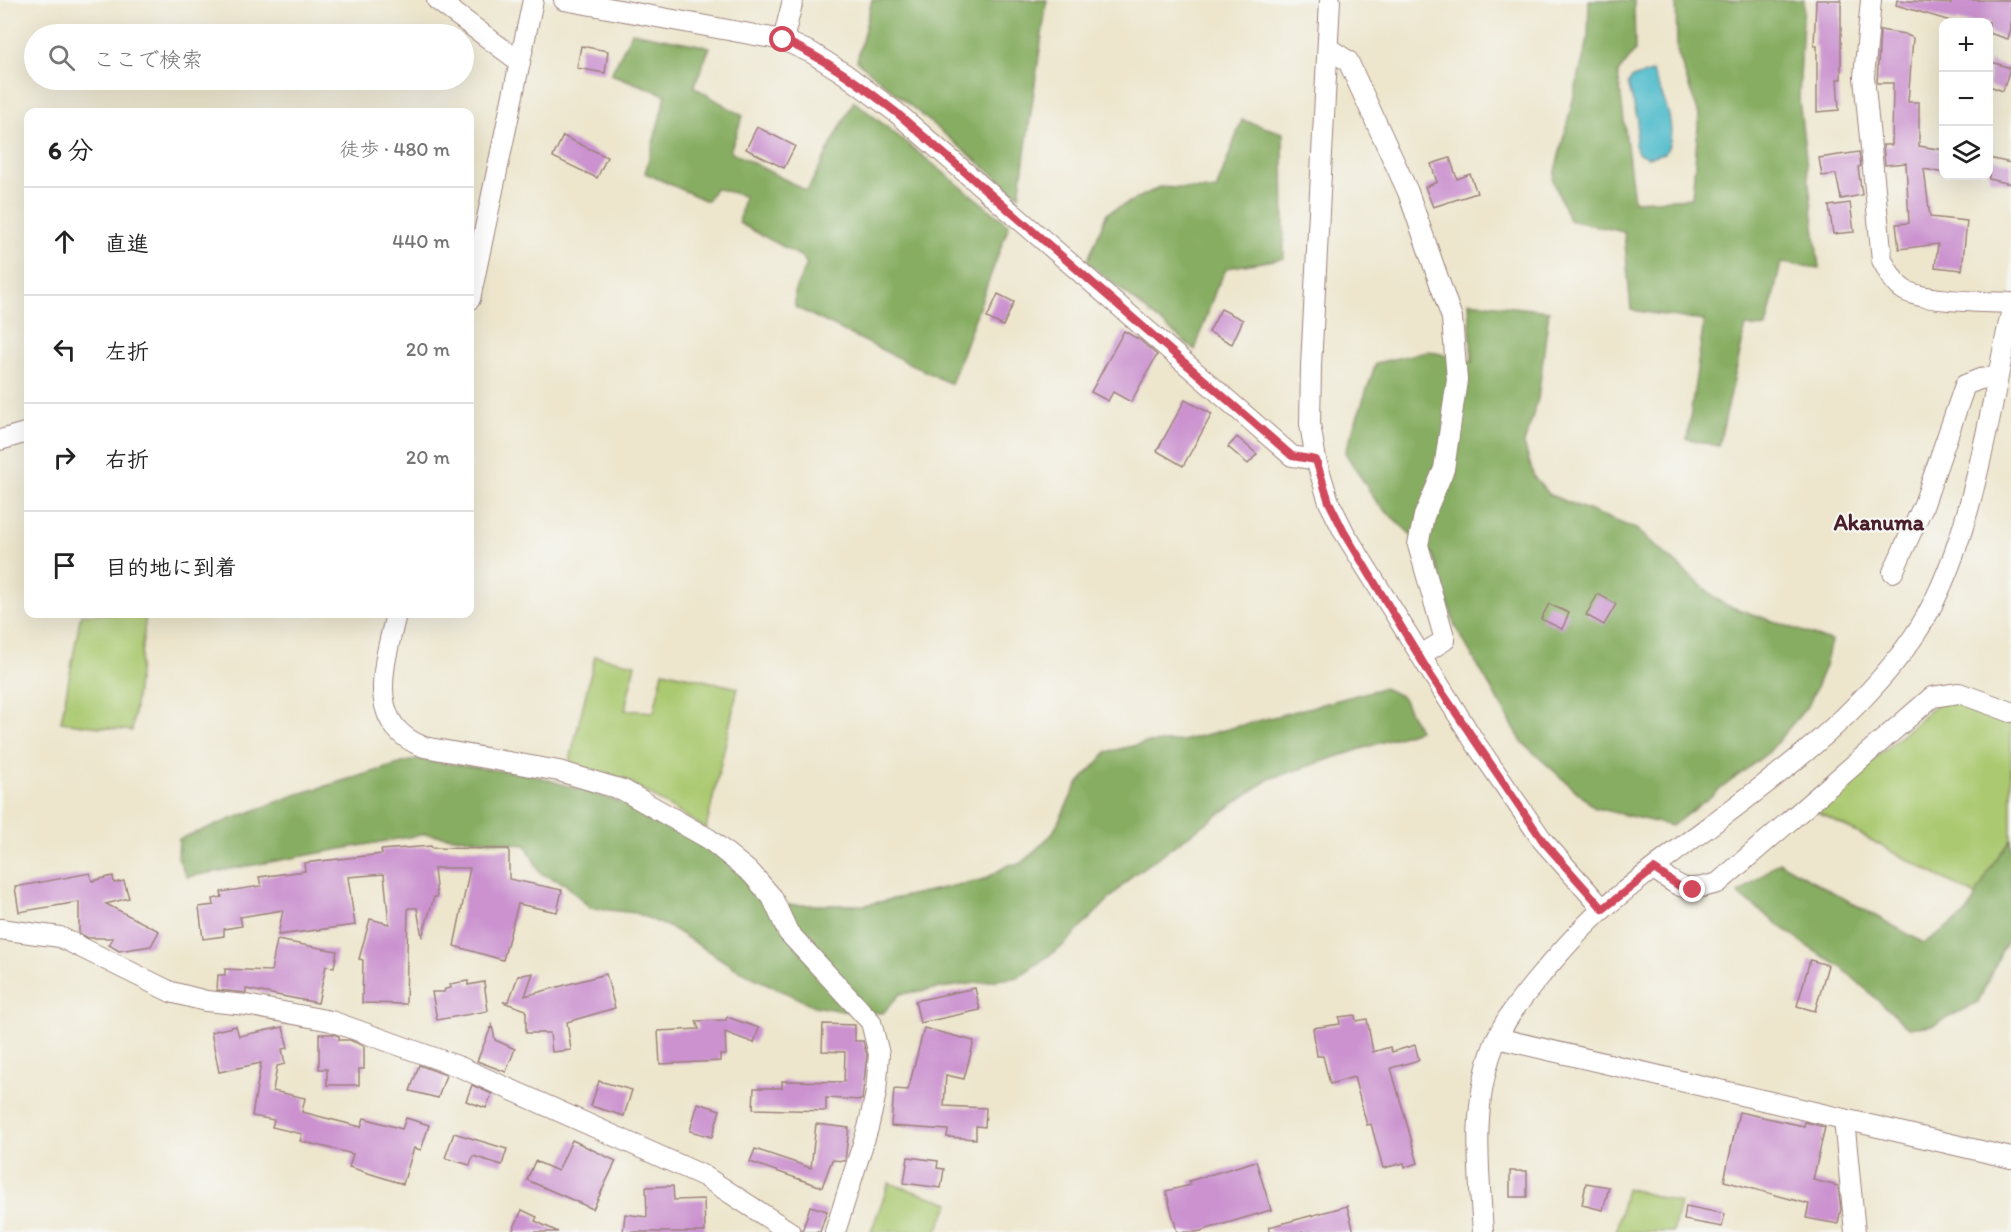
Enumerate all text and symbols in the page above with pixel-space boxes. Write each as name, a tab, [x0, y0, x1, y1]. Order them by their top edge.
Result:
map controls	[1939, 18, 1993, 180]
button: +	[1939, 18, 1993, 72]
search box	[24, 24, 474, 90]
route start	[769, 26, 795, 52]
icon: search	[45, 41, 78, 74]
text: ここで検索	[93, 46, 203, 73]
button: −	[1939, 72, 1993, 126]
button: layers	[1939, 126, 1993, 180]
text: 6 分	[48, 134, 94, 166]
text: 徒歩 · 480 m	[340, 137, 450, 161]
icon: ahead	[48, 225, 81, 258]
text: 440 m	[392, 229, 450, 253]
text: 直進	[105, 230, 149, 257]
icon: left	[48, 333, 81, 366]
text: 20 m	[406, 337, 450, 361]
text: 左折	[105, 338, 149, 365]
icon: right	[48, 441, 81, 474]
text: 20 m	[406, 445, 450, 469]
text: 右折	[105, 446, 149, 473]
district label: Akanuma	[1833, 509, 1925, 536]
icon: arrive	[48, 549, 81, 582]
text: 目的地に到着	[105, 554, 237, 581]
route end	[1679, 876, 1705, 902]

